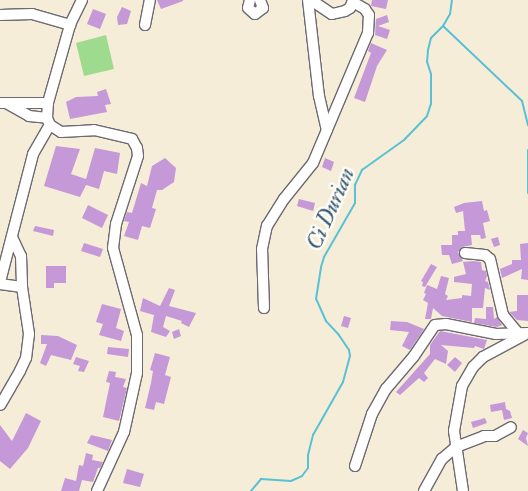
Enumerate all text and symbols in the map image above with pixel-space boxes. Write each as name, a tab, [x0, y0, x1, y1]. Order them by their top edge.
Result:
water label: Ci Durian	[301, 164, 361, 254]

